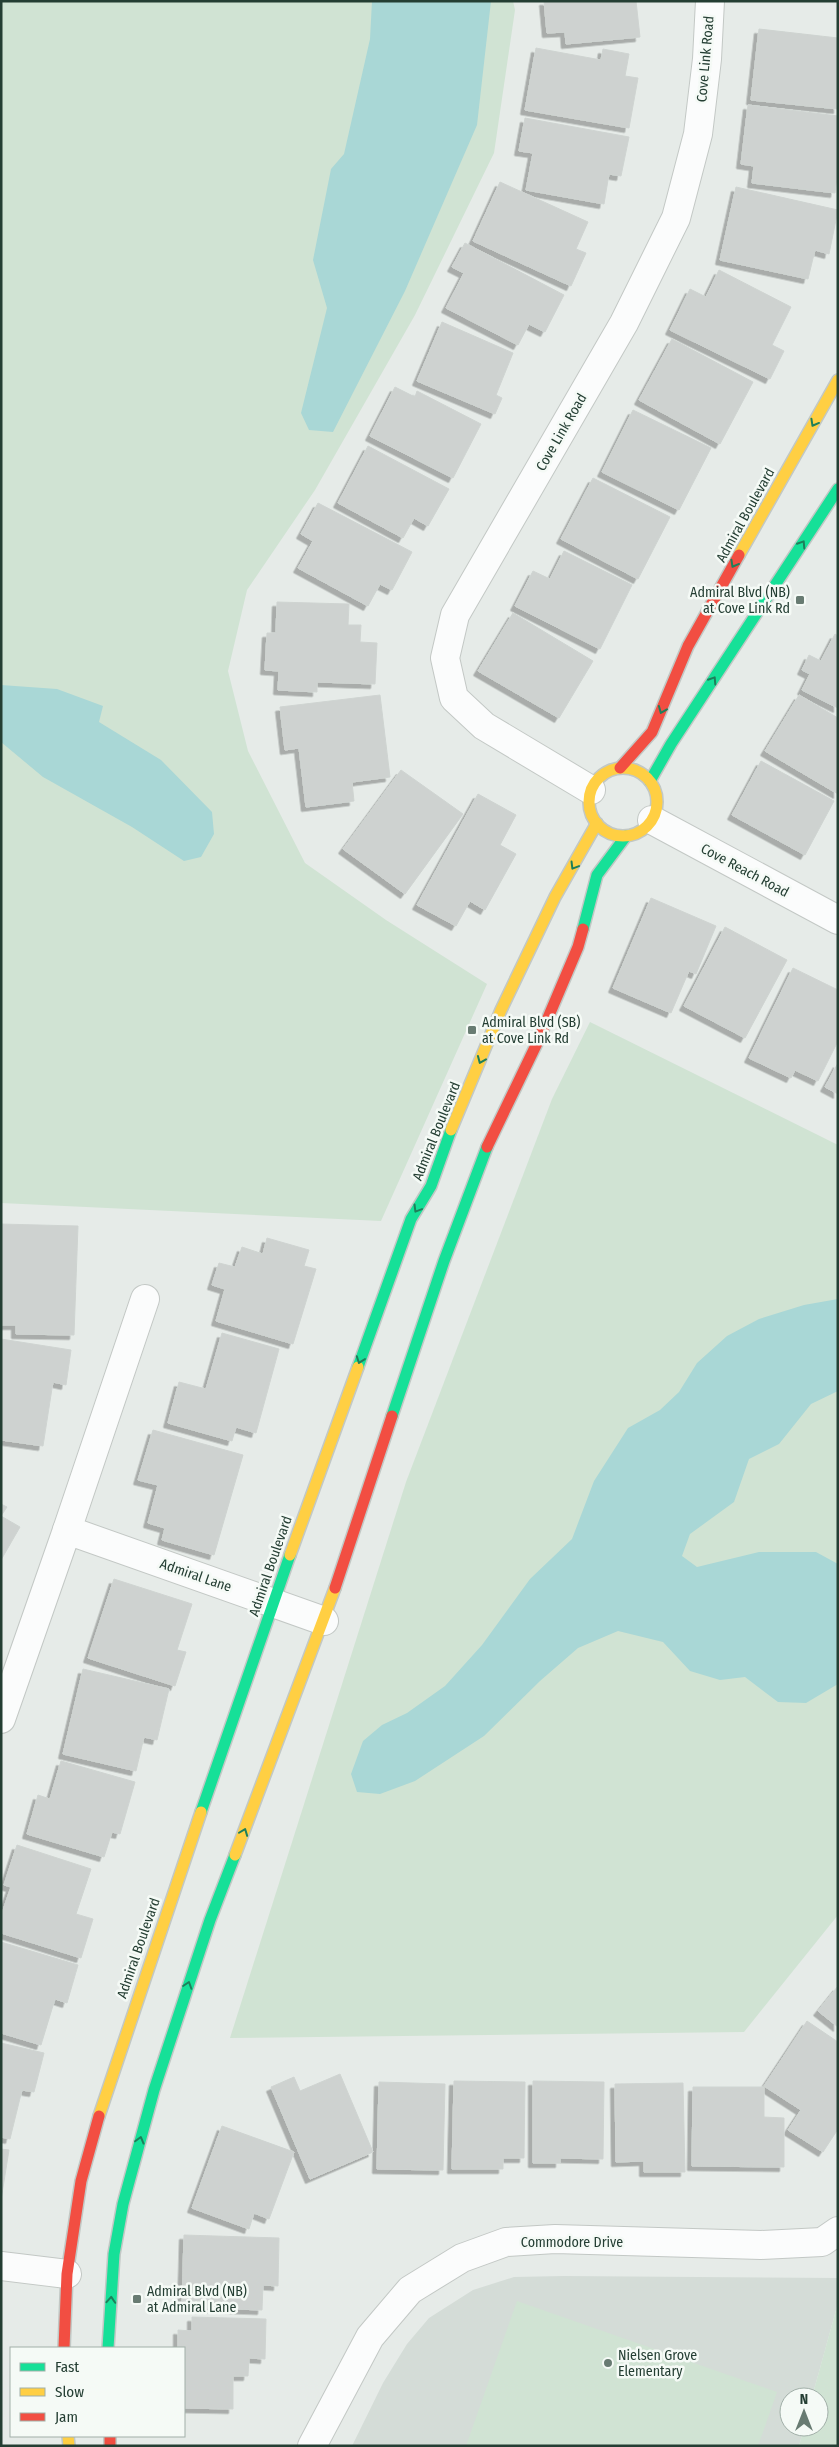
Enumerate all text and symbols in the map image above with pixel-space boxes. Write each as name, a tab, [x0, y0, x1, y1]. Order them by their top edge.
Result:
street label: Cove Link Road	[693, 15, 718, 103]
street label: Cove Link Road	[532, 391, 590, 474]
one-way arrow	[810, 417, 820, 426]
street label: Admiral Boulevard	[713, 465, 778, 565]
one-way arrow	[796, 540, 805, 550]
one-way arrow	[730, 559, 740, 568]
place label: Admiral Blvd (NB) at Cove Link Rd	[690, 584, 790, 617]
marker: Admiral Blvd (NB) at Cove Link Rd	[794, 594, 806, 606]
one-way arrow	[707, 677, 716, 686]
one-way arrow	[657, 705, 667, 713]
street label: Cove Reach Road	[698, 840, 792, 901]
one-way arrow	[570, 861, 580, 870]
place label: Admiral Blvd (SB) at Cove Link Rd	[482, 1014, 580, 1047]
marker: Admiral Blvd (SB) at Cove Link Rd	[466, 1024, 478, 1036]
one-way arrow	[476, 1055, 487, 1064]
street label: Admiral Boulevard	[409, 1079, 464, 1183]
one-way arrow	[414, 1203, 423, 1212]
one-way arrow	[356, 1356, 366, 1364]
street label: Admiral Boulevard	[245, 1514, 296, 1619]
street label: Admiral Lane	[158, 1555, 234, 1596]
one-way arrow	[238, 1829, 248, 1837]
street label: Admiral Boulevard	[113, 1896, 164, 2001]
one-way arrow	[183, 1981, 193, 1990]
one-way arrow	[134, 2136, 145, 2145]
street label: Commodore Drive	[521, 2234, 623, 2251]
place label: Admiral Blvd (NB) at Admiral Lane	[147, 2283, 247, 2316]
marker: Admiral Blvd (NB) at Admiral Lane	[131, 2293, 143, 2305]
one-way arrow	[105, 2295, 116, 2303]
legend	[10, 2347, 185, 2437]
place label: Nielsen Grove Elementary	[618, 2347, 697, 2380]
marker: Nielsen Grove Elementary	[602, 2357, 614, 2369]
text: Fast	[55, 2358, 79, 2376]
text: Slow	[55, 2383, 84, 2401]
north arrow	[779, 2387, 829, 2437]
text: N	[800, 2391, 808, 2408]
text: Jam	[55, 2408, 78, 2426]

